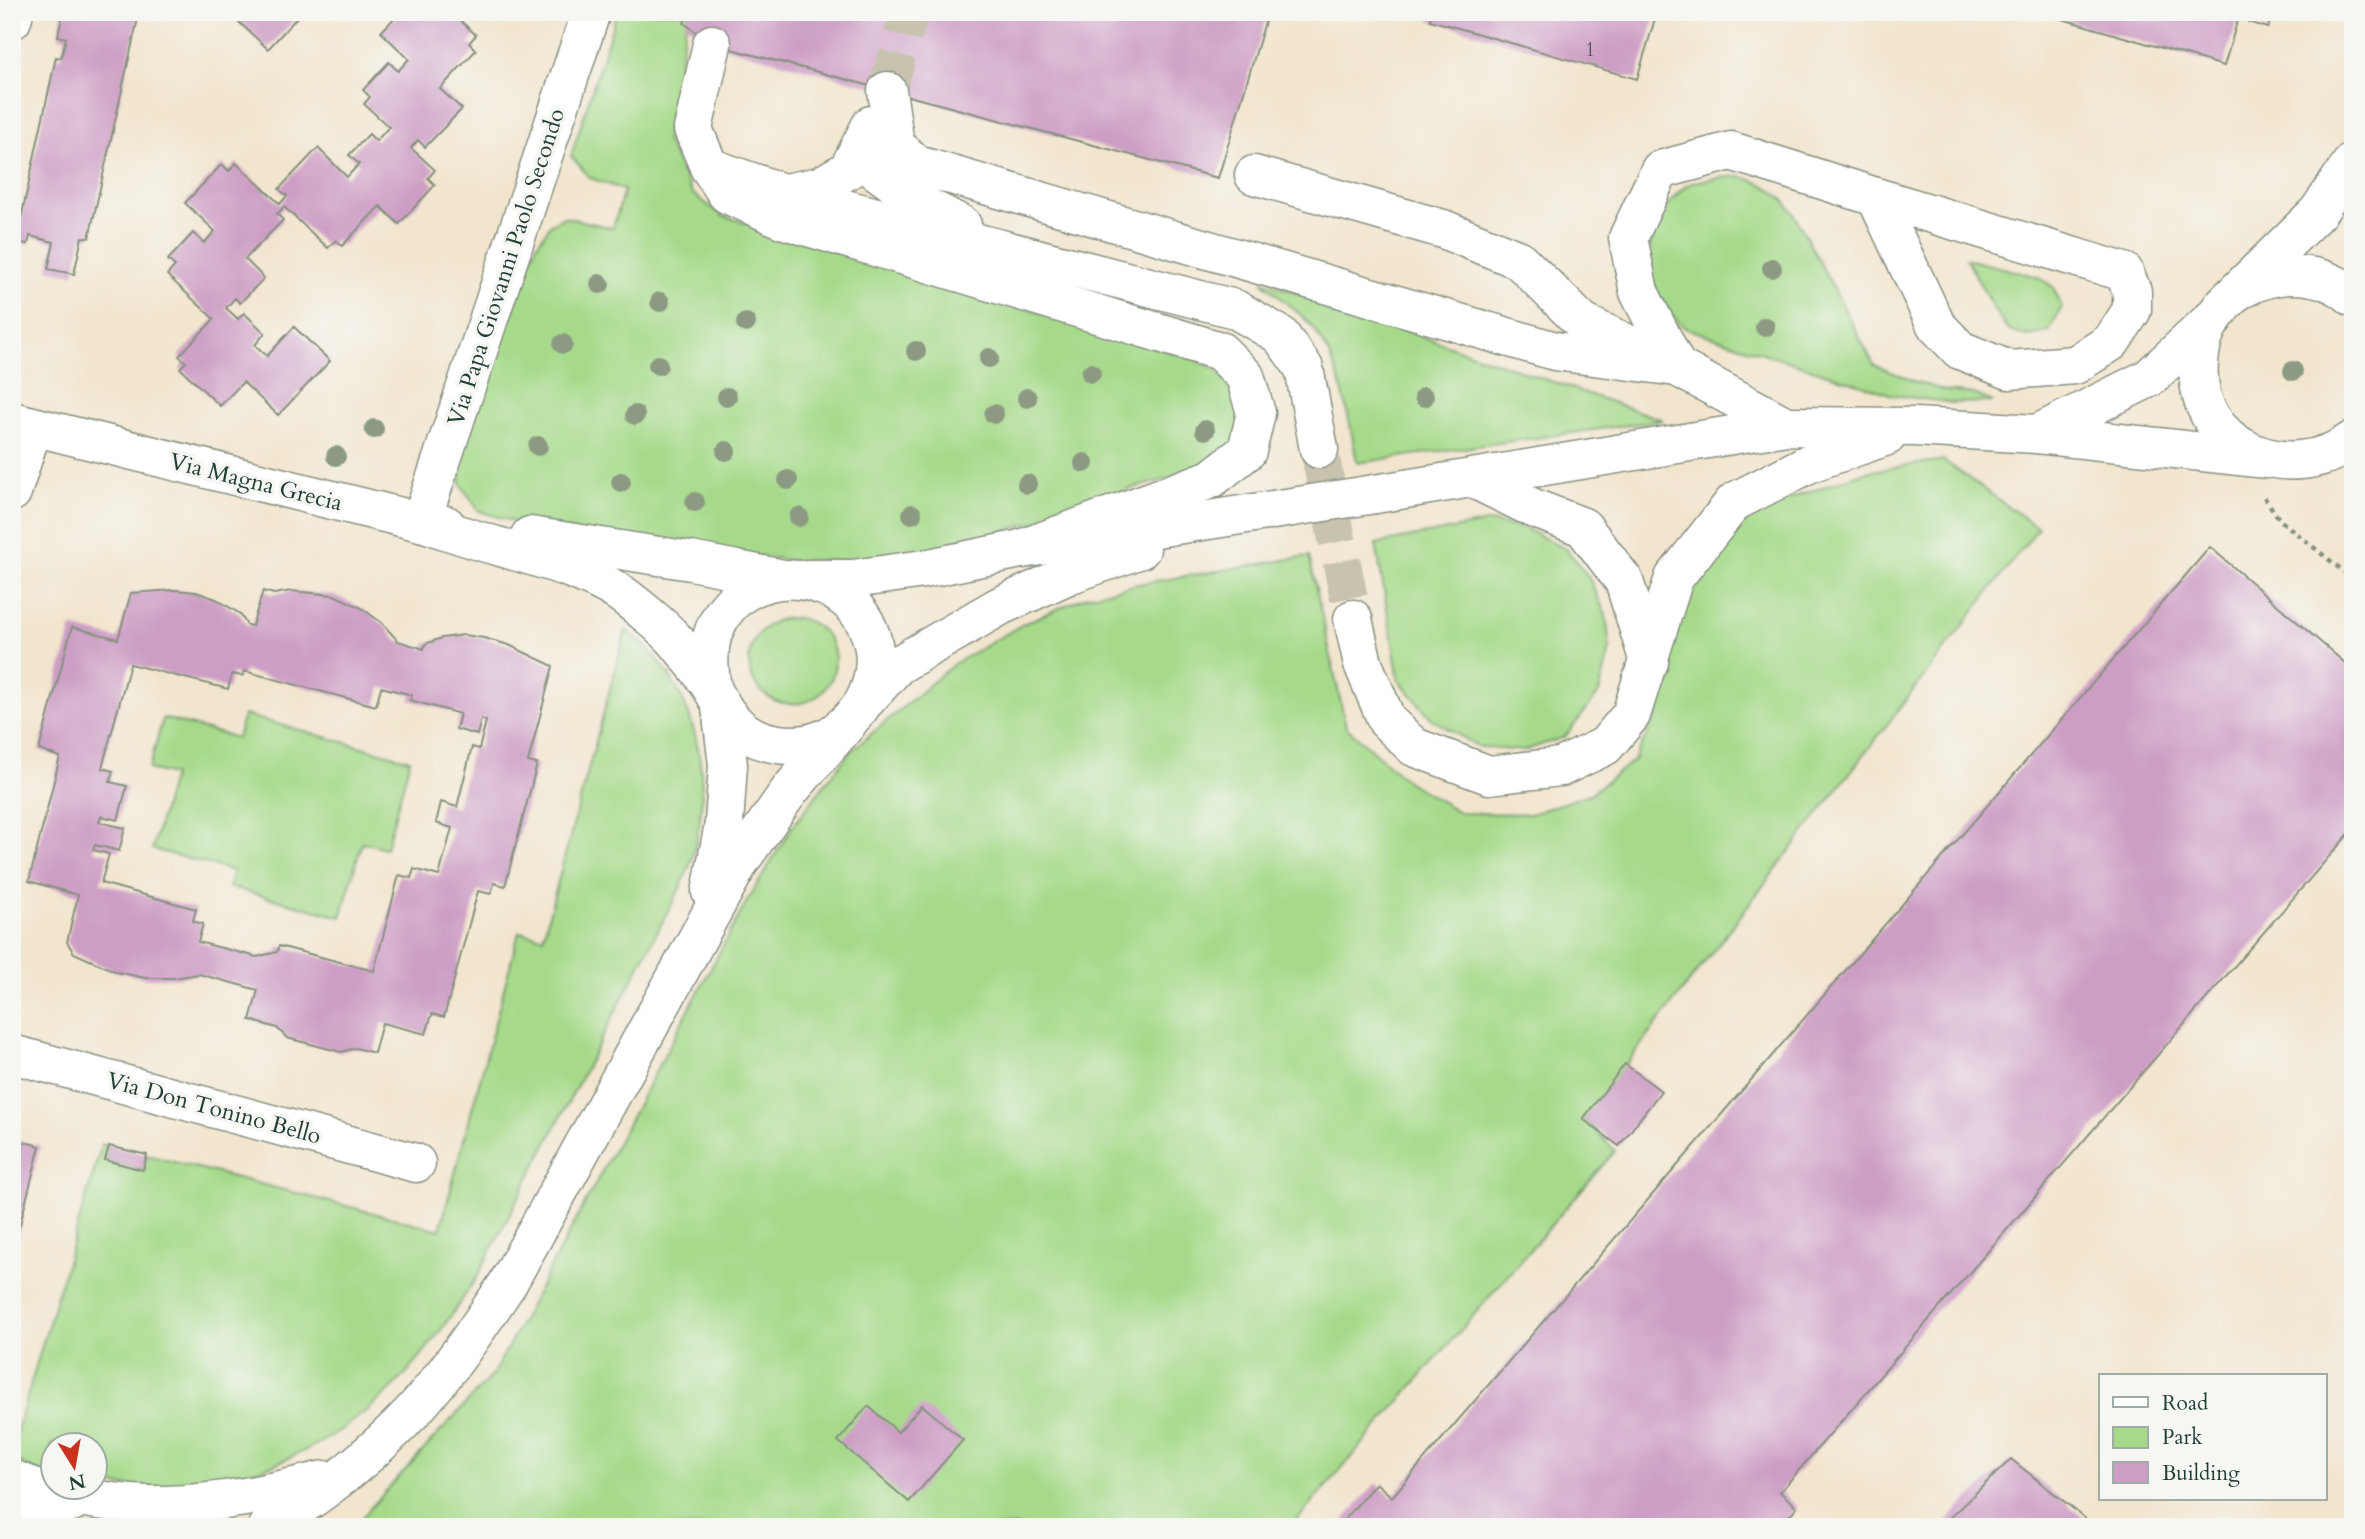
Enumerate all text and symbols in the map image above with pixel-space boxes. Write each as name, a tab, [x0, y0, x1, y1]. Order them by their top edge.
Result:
house number: 1	[1585, 37, 1595, 63]
street label: Via Papa Giovanni Paolo Secondo	[440, 104, 572, 430]
street label: Via Magna Grecia	[166, 446, 346, 518]
street label: Via Don Tonino Bello	[103, 1064, 325, 1152]
legend	[2099, 1374, 2326, 1500]
text: Road	[2162, 1389, 2208, 1418]
text: Park	[2162, 1423, 2203, 1452]
north arrow	[38, 1430, 108, 1500]
text: Building	[2162, 1459, 2240, 1488]
text: N	[66, 1467, 88, 1496]

